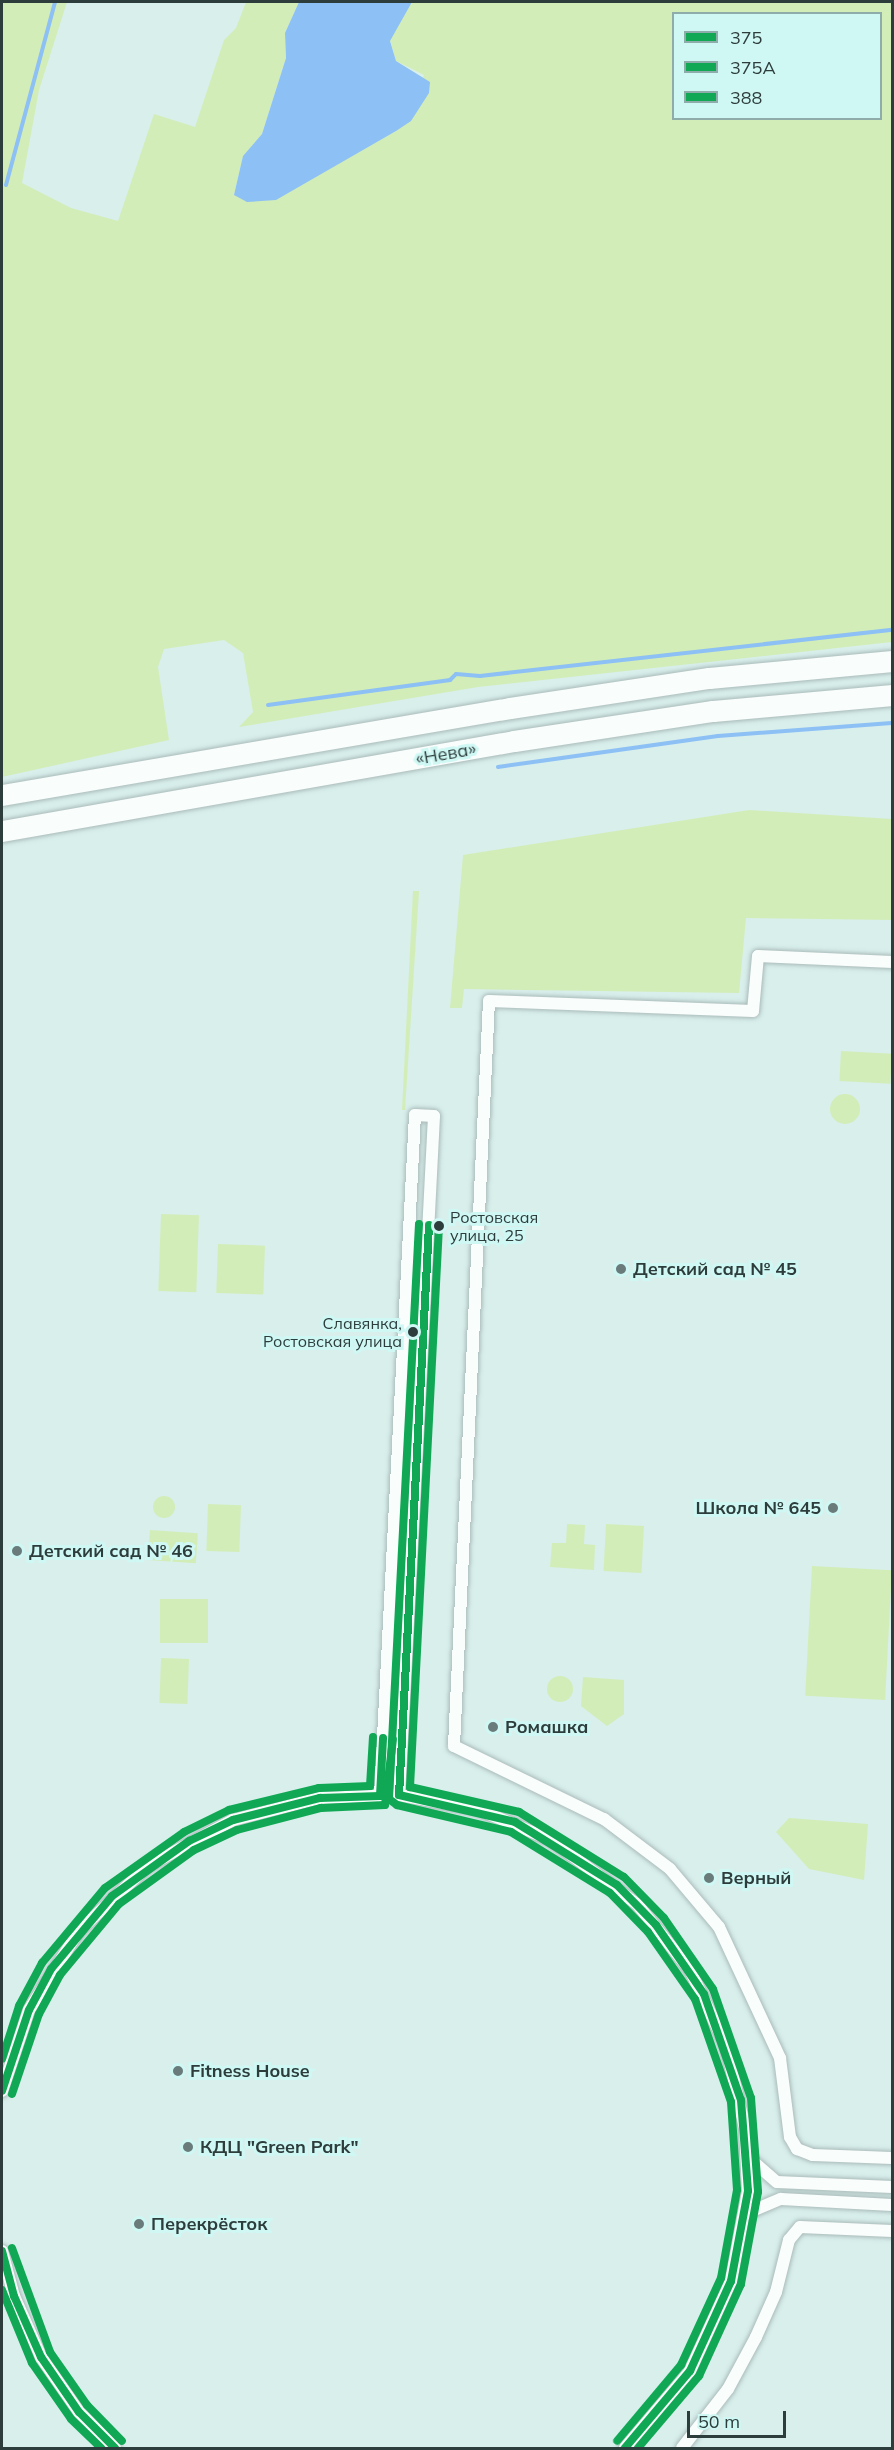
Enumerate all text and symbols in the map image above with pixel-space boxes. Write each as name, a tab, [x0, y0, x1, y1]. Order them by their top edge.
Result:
legend	[672, 12, 882, 120]
text: 375	[730, 26, 762, 49]
text: 375А	[730, 56, 776, 79]
text: 388	[730, 86, 762, 109]
street label: «Нева»	[414, 738, 478, 770]
place label: Ростовская улица, 25	[450, 1207, 538, 1245]
marker: Ростовская улица, 25	[433, 1220, 445, 1232]
place label: Детский сад № 45	[633, 1258, 797, 1280]
marker: Детский сад № 45	[614, 1262, 628, 1276]
place label: Славянка, Ростовская улица	[263, 1313, 402, 1351]
marker: Славянка, Ростовская улица	[407, 1326, 419, 1338]
place label: Школа № 645	[696, 1497, 821, 1519]
marker: Школа № 645	[826, 1501, 840, 1515]
place label: Детский сад № 46	[29, 1540, 193, 1562]
marker: Детский сад № 46	[10, 1544, 24, 1558]
place label: Ромашка	[505, 1716, 588, 1738]
marker: Ромашка	[486, 1720, 500, 1734]
place label: Верный	[721, 1867, 791, 1889]
marker: Верный	[702, 1871, 716, 1885]
place label: Fitness House	[190, 2060, 310, 2082]
marker: Fitness House	[171, 2064, 185, 2078]
place label: КДЦ "Green Park"	[200, 2136, 359, 2158]
marker: КДЦ "Green Park"	[181, 2140, 195, 2154]
place label: Перекрёсток	[151, 2213, 267, 2235]
marker: Перекрёсток	[132, 2217, 146, 2231]
scale bar	[690, 2399, 789, 2437]
text: 50 m	[698, 2410, 740, 2433]

